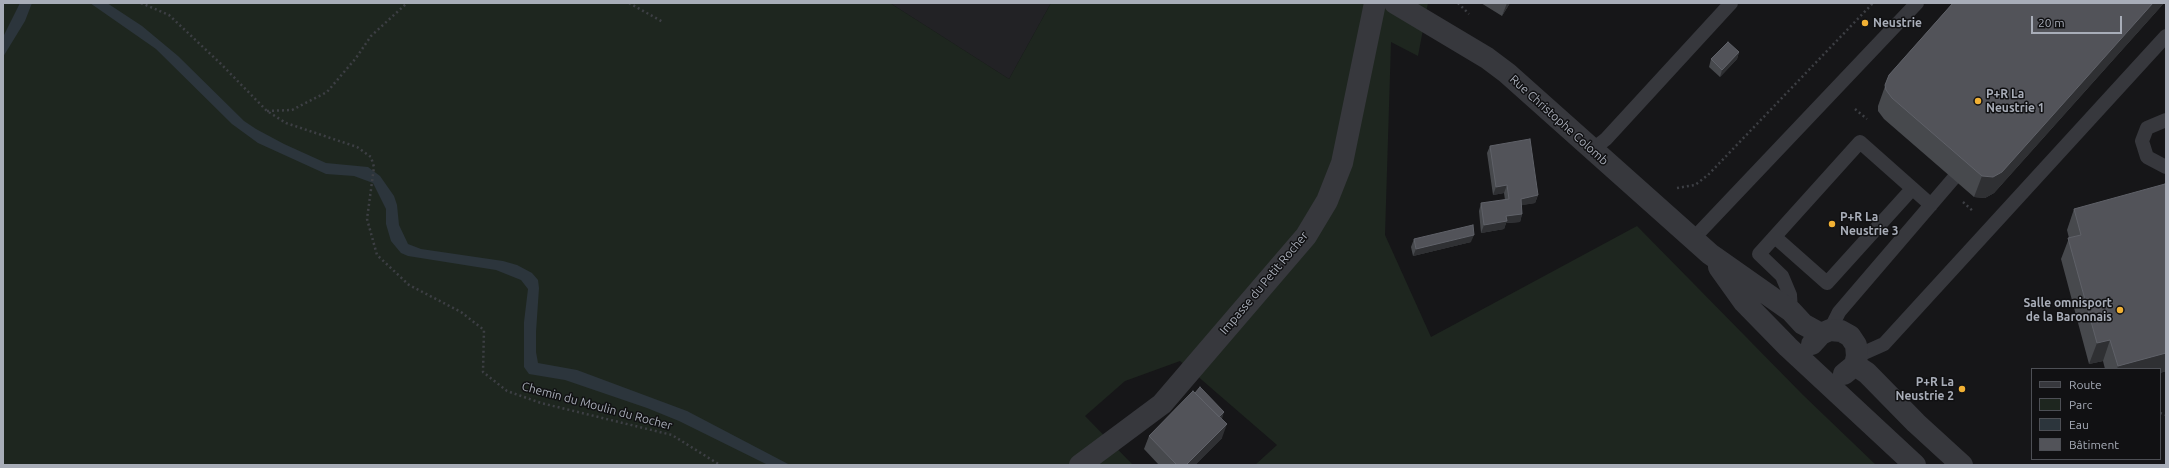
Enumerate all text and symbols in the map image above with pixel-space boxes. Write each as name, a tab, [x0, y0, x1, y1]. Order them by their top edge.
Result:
scale bar	[2033, 8, 2124, 34]
place label: Neustrie	[1873, 16, 1922, 30]
text: 20 m	[2038, 16, 2065, 29]
marker: Neustrie	[1860, 18, 1870, 28]
street label: Rue Christophe Colomb	[1507, 72, 1611, 168]
place label: P+R La Neustrie 1	[1986, 87, 2045, 115]
marker: P+R La Neustrie 1	[1973, 96, 1983, 106]
place label: P+R La Neustrie 3	[1840, 210, 1899, 238]
marker: P+R La Neustrie 3	[1827, 219, 1837, 229]
street label: Impasse du Petit Rocher	[1217, 229, 1311, 337]
place label: Salle omnisport de la Baronnais	[2023, 296, 2112, 324]
marker: Salle omnisport de la Baronnais	[2115, 305, 2125, 315]
legend	[2031, 368, 2161, 460]
place label: P+R La Neustrie 2	[1895, 375, 1954, 403]
text: Route	[2069, 378, 2102, 391]
street label: Chemin du Moulin du Rocher	[520, 379, 674, 433]
marker: P+R La Neustrie 2	[1957, 384, 1967, 394]
text: Parc	[2069, 398, 2092, 411]
text: Eau	[2069, 418, 2089, 431]
text: Bâtiment	[2069, 438, 2119, 451]

